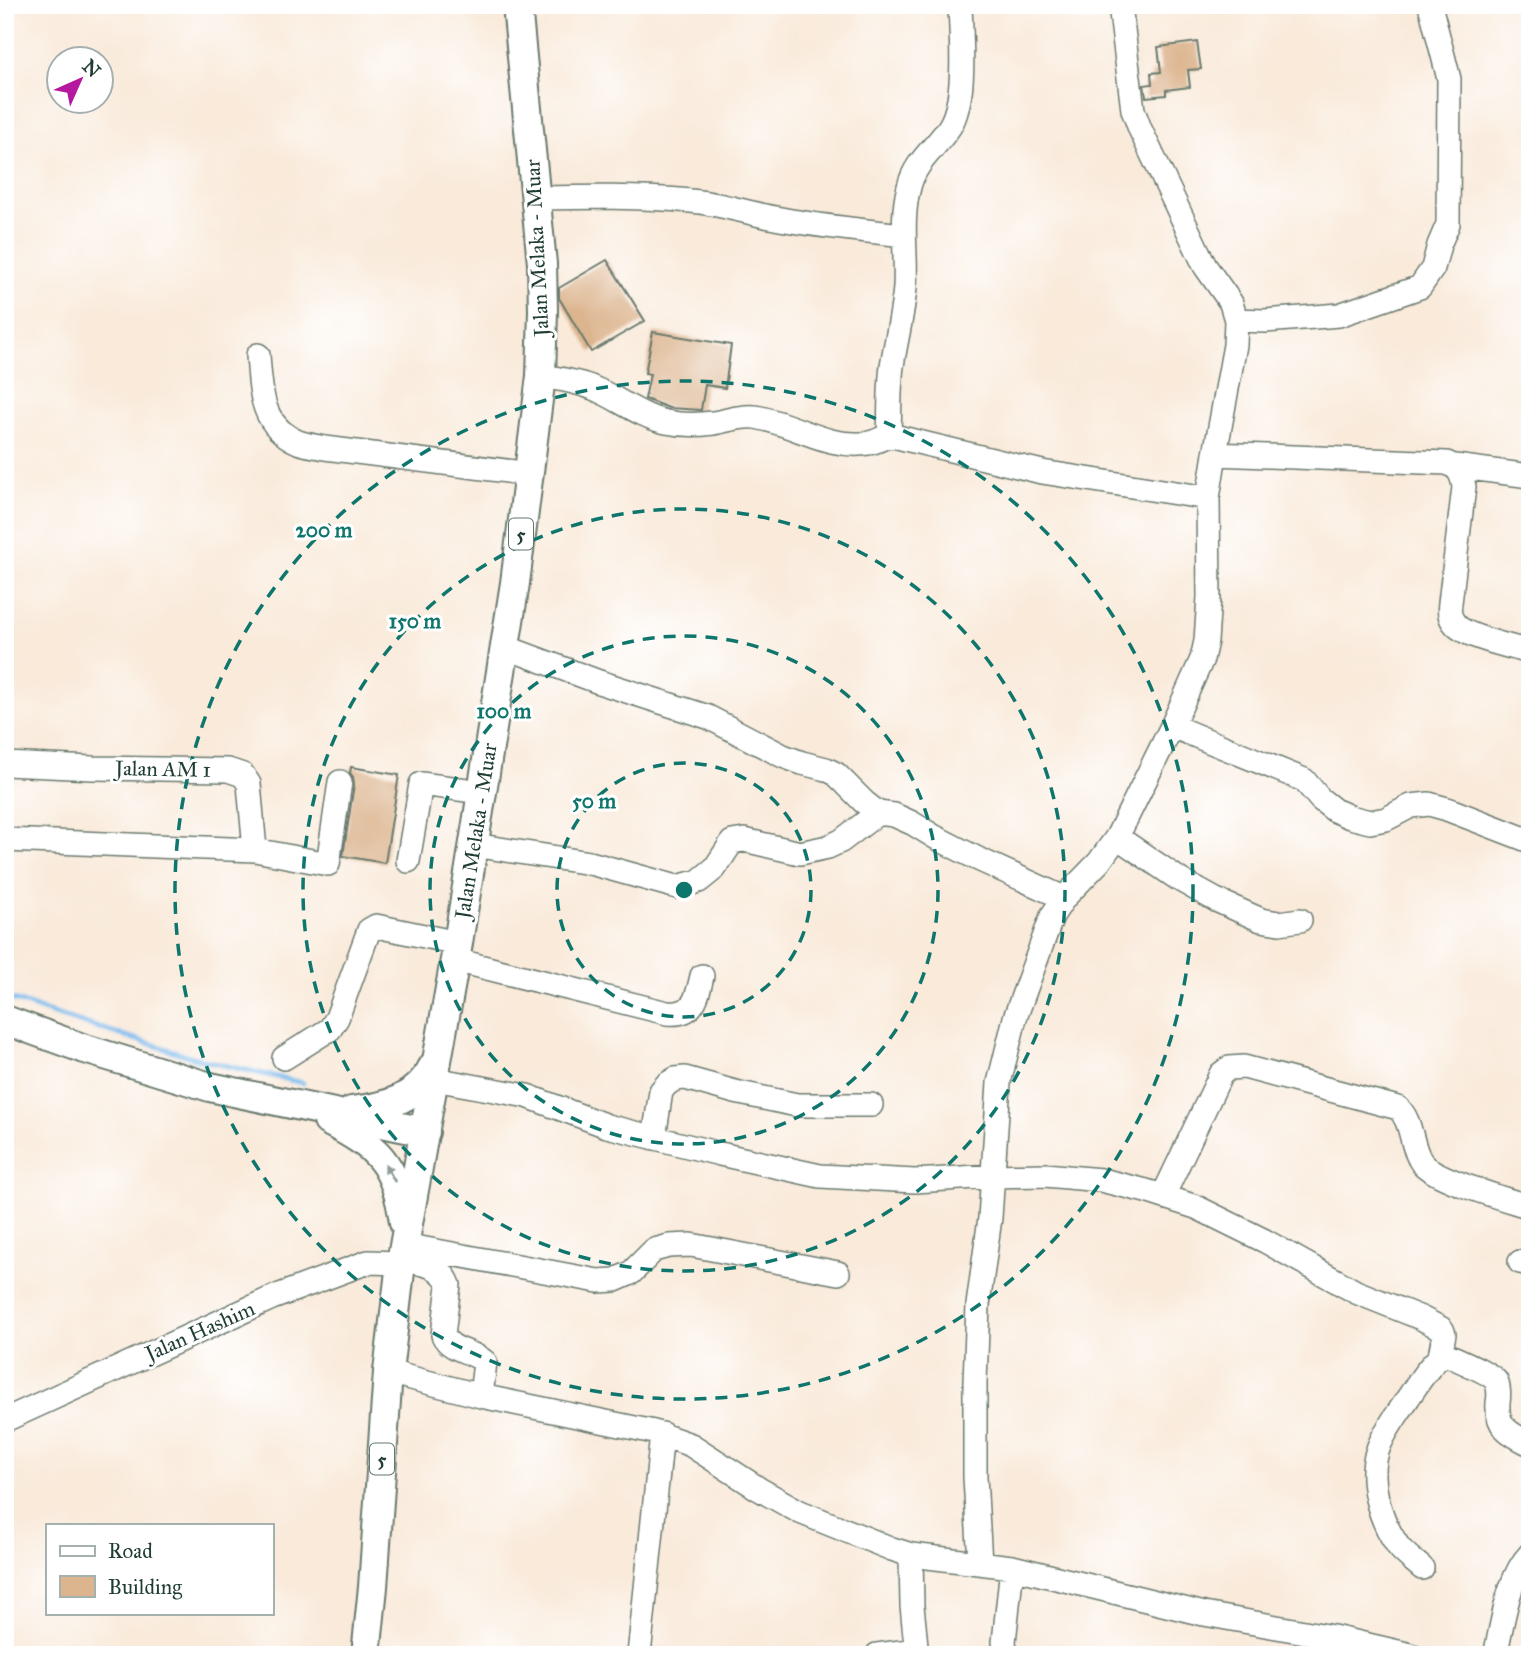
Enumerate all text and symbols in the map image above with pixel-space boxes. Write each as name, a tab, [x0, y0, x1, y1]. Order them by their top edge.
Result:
north arrow	[46, 46, 116, 116]
text: N	[78, 54, 106, 82]
street label: Jalan Melaka - Muar	[519, 158, 555, 339]
text: 200 m	[296, 517, 353, 543]
road number: 5	[509, 519, 533, 550]
text: 150 m	[389, 608, 441, 634]
text: 100 m	[477, 698, 532, 724]
street label: Jalan Melaka - Muar	[449, 741, 503, 923]
street label: Jalan AM 1	[113, 755, 211, 783]
text: 50 m	[572, 788, 616, 814]
centre of rings	[672, 878, 696, 902]
one-way arrow	[384, 1163, 396, 1183]
street label: Jalan Hashim	[139, 1295, 259, 1368]
road number: 5	[370, 1443, 394, 1474]
legend	[46, 1524, 273, 1614]
text: Road	[108, 1538, 153, 1564]
text: Building	[108, 1574, 182, 1600]

